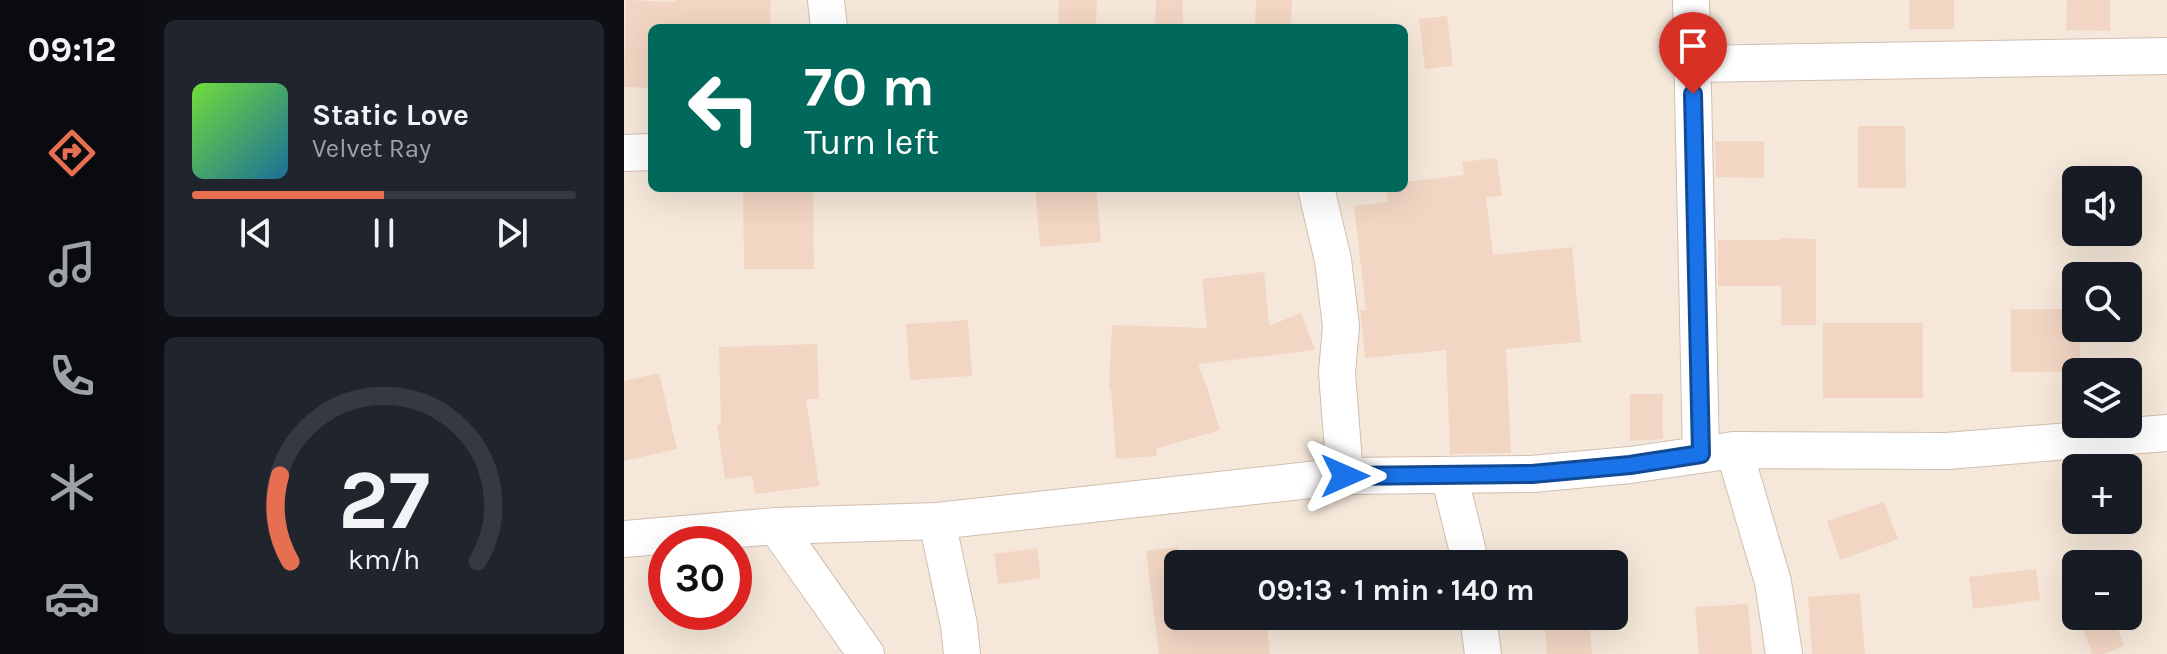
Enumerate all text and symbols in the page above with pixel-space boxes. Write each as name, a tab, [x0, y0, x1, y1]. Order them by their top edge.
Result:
pin	[1659, 12, 1727, 94]
icon: arrive	[1671, 24, 1715, 68]
text: 09:12	[27, 28, 117, 70]
text: 70 m	[804, 54, 935, 119]
icon: left	[672, 56, 776, 160]
text: Static Love	[312, 97, 469, 133]
text: Turn left	[804, 121, 939, 163]
icon: directions	[44, 125, 100, 181]
text: Velvet Ray	[312, 133, 431, 164]
map controls	[2062, 166, 2142, 630]
button: sound	[2062, 166, 2142, 246]
icon: previous	[234, 211, 278, 255]
icon: pause	[362, 211, 406, 255]
icon: next	[490, 211, 534, 255]
icon: music	[44, 236, 100, 292]
button: search	[2062, 262, 2142, 342]
icon: phone	[44, 348, 100, 404]
button: layers	[2062, 358, 2142, 438]
position arrow	[1303, 434, 1387, 518]
text: 27	[338, 451, 430, 548]
button: +	[2062, 454, 2142, 534]
icon: climate	[44, 459, 100, 515]
speed limit sign: 30	[648, 526, 752, 630]
text: km/h	[348, 543, 420, 576]
button: −	[2062, 550, 2142, 630]
icon: car	[44, 570, 100, 626]
text: 09:13 · 1 min · 140 m	[1258, 572, 1534, 608]

